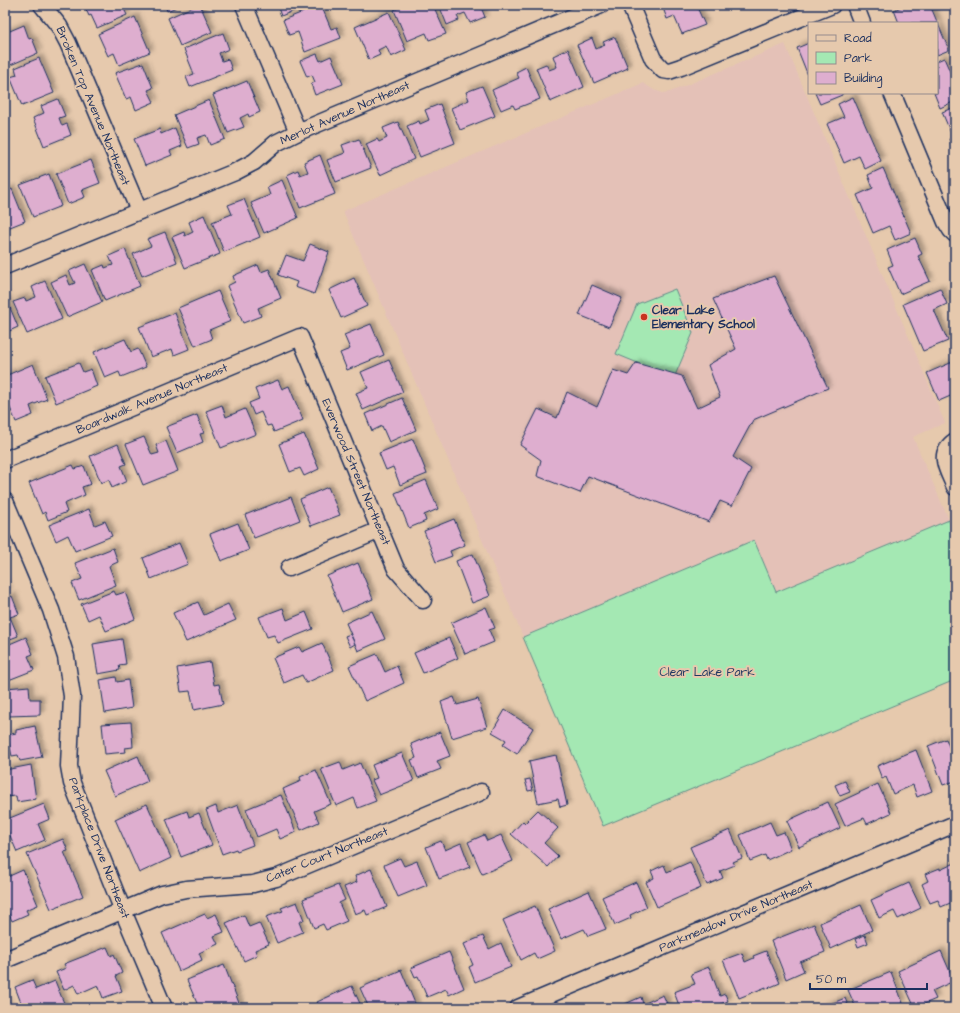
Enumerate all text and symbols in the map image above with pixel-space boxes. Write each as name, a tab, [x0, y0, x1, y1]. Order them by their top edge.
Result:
legend	[808, 22, 938, 94]
street label: Broken Top Avenue Northeast	[52, 24, 134, 188]
text: Road	[844, 30, 872, 47]
text: Park	[844, 50, 872, 67]
text: Building	[844, 70, 882, 88]
street label: Merlot Avenue Northeast	[277, 77, 413, 149]
place label: Clear Lake Elementary School	[652, 302, 755, 334]
marker: Clear Lake Elementary School	[639, 312, 649, 322]
street label: Boardwalk Avenue Northeast	[74, 359, 230, 439]
street label: Everwood Street Northeast	[317, 396, 395, 548]
park label: Clear Lake Park	[659, 664, 755, 681]
street label: Parkplace Drive Northeast	[64, 775, 134, 921]
street label: Cater Court Northeast	[263, 823, 391, 887]
street label: Parkmeadow Drive Northeast	[656, 876, 816, 956]
scale bar	[810, 965, 927, 991]
text: 50 m	[816, 971, 847, 988]

